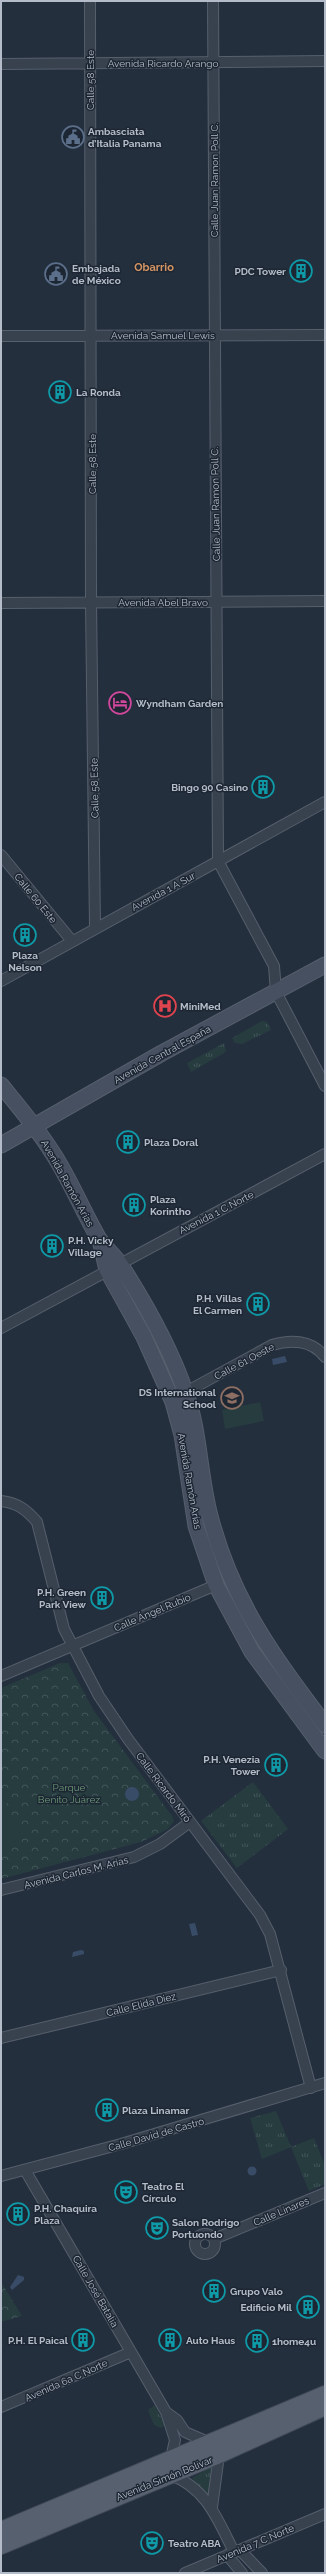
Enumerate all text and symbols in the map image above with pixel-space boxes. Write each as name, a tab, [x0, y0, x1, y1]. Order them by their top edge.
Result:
street label: Calle 58 Este	[85, 50, 96, 110]
street label: Avenida Ricardo Arango	[108, 58, 218, 69]
street label: Calle Juan Ramon Poll C.	[209, 123, 220, 237]
public building icon: Ambasciata d’Italia Panama	[60, 124, 86, 150]
place label: Ambasciata d’Italia Panama	[88, 126, 162, 149]
building icon: PDC Tower	[288, 258, 314, 284]
public building icon: Embajada de México	[43, 261, 69, 287]
district label: Obarrio	[134, 261, 174, 274]
place label: Embajada de México	[72, 263, 121, 286]
place label: PDC Tower	[234, 266, 286, 277]
street label: Avenida Samuel Lewis	[111, 330, 215, 341]
building icon: La Ronda	[47, 379, 73, 405]
place label: La Ronda	[76, 387, 121, 398]
street label: Calle 58 Este	[87, 434, 98, 494]
street label: Calle Juan Ramon Poll C.	[209, 447, 222, 561]
street label: Avenida Abel Bravo	[118, 597, 208, 608]
hotel icon: Wyndham Garden	[107, 690, 133, 716]
place label: Wyndham Garden	[136, 698, 223, 709]
street label: Calle 58 Este	[88, 758, 101, 818]
building icon: Bingo 90 Casino	[250, 774, 276, 800]
place label: Bingo 90 Casino	[171, 782, 248, 793]
street label: Avenida 1 A Sur	[129, 870, 197, 913]
street label: Calle 60 Este	[12, 871, 59, 926]
building icon: Plaza Nelson	[12, 922, 38, 948]
place label: Plaza Nelson	[8, 950, 42, 973]
hospital icon: MiniMed	[152, 993, 178, 1019]
place label: MiniMed	[180, 1001, 221, 1012]
street label: Avenida Central España	[112, 1023, 213, 1086]
building icon: Plaza Doral	[115, 1129, 141, 1155]
place label: Plaza Doral	[144, 1137, 199, 1148]
street label: Avenida Ramón Arias	[39, 1138, 96, 1229]
street label: Avenida 1 C Norte	[177, 1189, 255, 1236]
building icon: Plaza Korintho	[121, 1192, 147, 1218]
place label: Plaza Korintho	[150, 1194, 191, 1217]
building icon: P.H. Vicky Village	[39, 1233, 65, 1259]
place label: P.H. Vicky Village	[68, 1235, 114, 1258]
building icon: P.H. Villas El Carmen	[245, 1291, 271, 1317]
place label: P.H. Villas El Carmen	[193, 1293, 242, 1316]
street label: Calle 61 Oeste	[212, 1341, 276, 1382]
school or university icon: DS International School	[219, 1385, 245, 1411]
place label: DS International School	[139, 1387, 217, 1410]
street label: Avenida Ramón Arias	[176, 1432, 203, 1530]
building icon: P.H. Green Park View	[89, 1585, 115, 1611]
place label: P.H. Green Park View	[37, 1587, 87, 1610]
street label: Calle Ángel Rubio	[112, 1591, 192, 1634]
street label: Calle Ricardo Miró	[134, 1750, 193, 1824]
building icon: P.H. Venezia Tower	[263, 1752, 289, 1778]
place label: P.H. Venezia Tower	[203, 1754, 260, 1777]
park label: Parque Benito Juárez	[38, 1782, 100, 1805]
street label: Avenida Carlos M. Arias	[23, 1854, 130, 1891]
street label: Calle Elida Diez	[105, 1990, 177, 2018]
building icon: Plaza Linamar	[94, 2097, 120, 2123]
place label: Plaza Linamar	[122, 2105, 189, 2116]
street label: Calle David de Castro	[107, 2115, 205, 2153]
theatre icon: Teatro El Círculo	[113, 2179, 139, 2205]
place label: Teatro El Círculo	[142, 2181, 185, 2204]
street label: Calle Linares	[252, 2195, 311, 2228]
building icon: P.H. Chaquira Plaza	[5, 2201, 31, 2227]
place label: P.H. Chaquira Plaza	[34, 2203, 97, 2226]
theatre icon: Salon Rodrigo Portuondo	[144, 2215, 170, 2241]
place label: Salon Rodrigo Portuondo	[172, 2217, 239, 2240]
street label: Calle José Batalia	[71, 2253, 121, 2329]
building icon: Grupo Valo	[201, 2278, 227, 2304]
place label: Grupo Valo	[230, 2286, 283, 2297]
building icon: Edificio Mil	[295, 2294, 321, 2320]
place label: Edificio Mil	[240, 2302, 293, 2313]
building icon: P.H. El Paical	[70, 2327, 96, 2353]
building icon: Auto Haus	[157, 2327, 183, 2353]
building icon: 1home4u	[244, 2328, 270, 2354]
place label: P.H. El Paical	[8, 2335, 69, 2346]
place label: Auto Haus	[186, 2335, 235, 2346]
place label: 1home4u	[272, 2336, 316, 2347]
street label: Avenida 6a C Norte	[23, 2357, 109, 2404]
street label: Avenida Simón Bolívar	[114, 2454, 215, 2503]
street label: Avenida 7 C Norte	[215, 2522, 296, 2565]
theatre icon: Teatro ABA	[139, 2530, 165, 2556]
place label: Teatro ABA	[168, 2538, 221, 2549]

